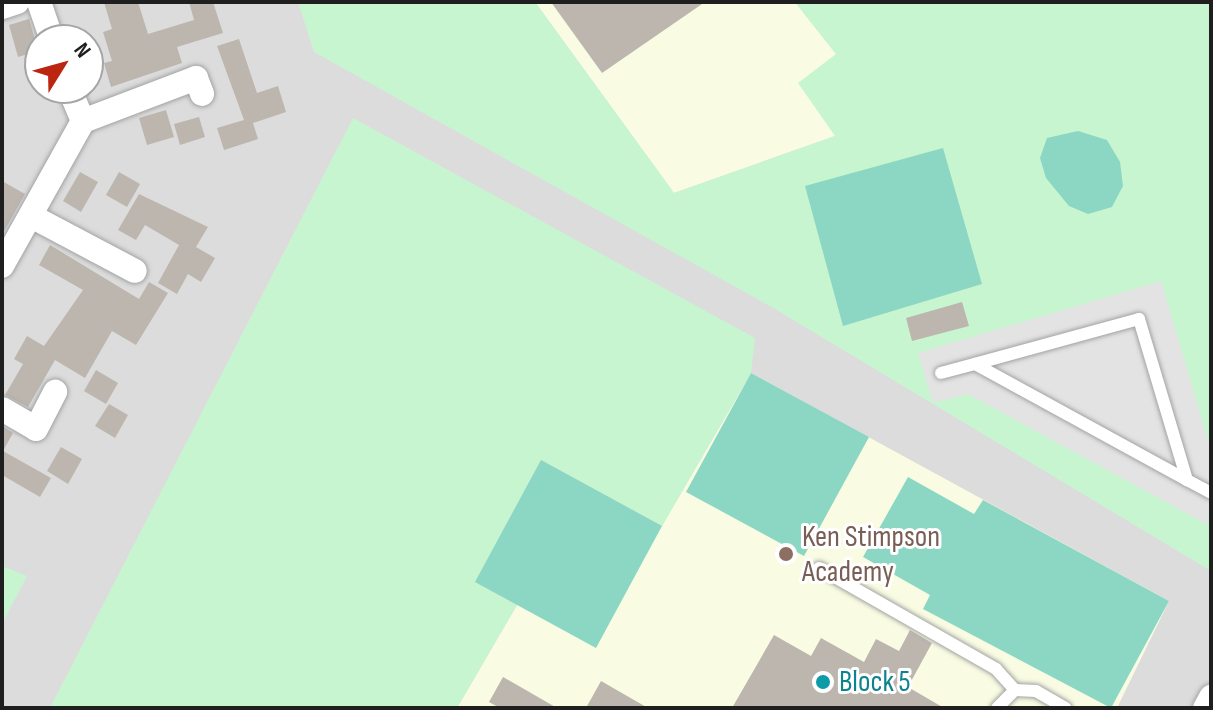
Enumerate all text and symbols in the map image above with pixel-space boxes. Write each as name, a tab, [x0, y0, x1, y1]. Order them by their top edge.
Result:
north arrow	[24, 24, 104, 104]
text: N	[68, 38, 96, 63]
place label: Ken Stimpson Academy	[802, 519, 940, 590]
marker: Ken Stimpson Academy	[777, 545, 795, 563]
place label: Block 5	[839, 664, 911, 700]
marker: Block 5	[814, 673, 832, 691]

